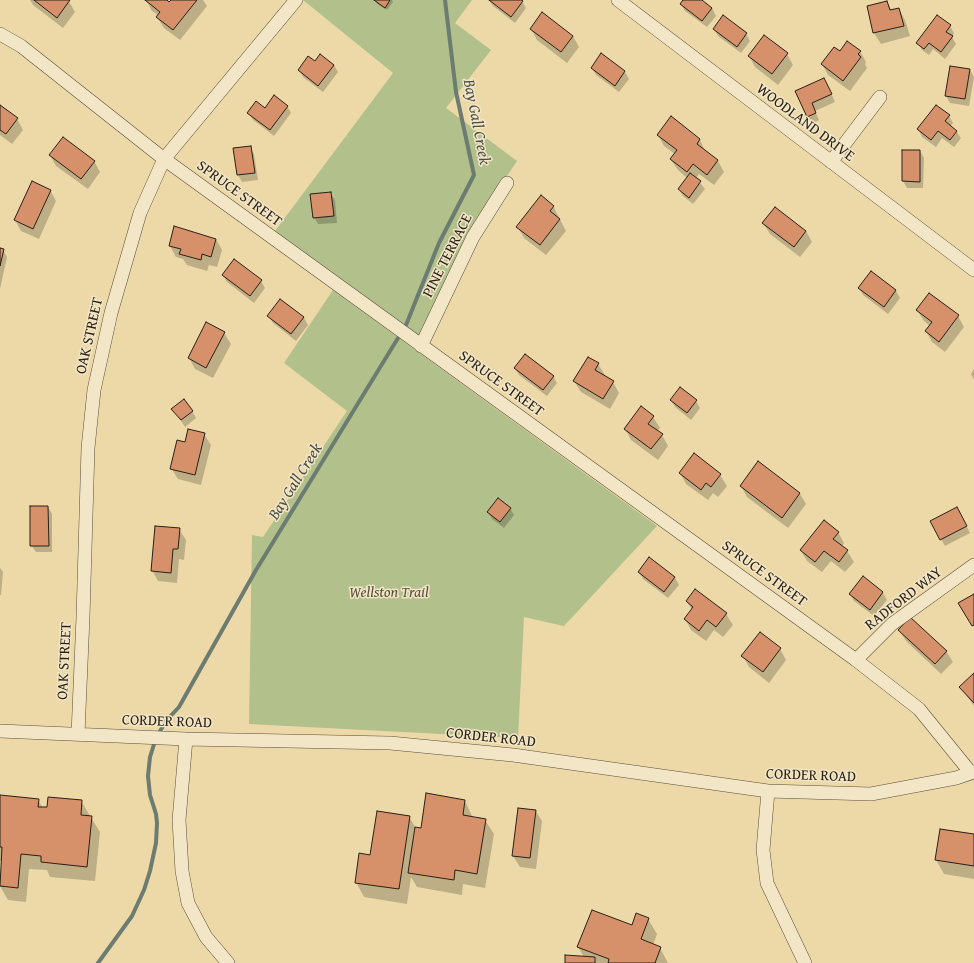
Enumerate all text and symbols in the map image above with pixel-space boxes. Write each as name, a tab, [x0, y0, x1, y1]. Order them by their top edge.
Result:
water label: Bay Gall Creek	[458, 78, 494, 166]
street label: WOODLAND DRIVE	[752, 80, 858, 166]
street label: SPRUCE STREET	[193, 157, 285, 231]
street label: PINE TERRACE	[419, 211, 477, 301]
street label: OAK STREET	[72, 296, 108, 376]
street label: SPRUCE STREET	[455, 347, 547, 421]
water label: Bay Gall Creek	[265, 440, 327, 524]
street label: SPRUCE STREET	[718, 537, 810, 611]
street label: RADFORD WAY	[862, 563, 946, 635]
park label: Wellston Trail	[349, 584, 429, 602]
street label: OAK STREET	[54, 622, 76, 700]
street label: CORDER ROAD	[122, 711, 212, 733]
street label: CORDER ROAD	[445, 724, 537, 752]
street label: CORDER ROAD	[766, 765, 856, 787]

